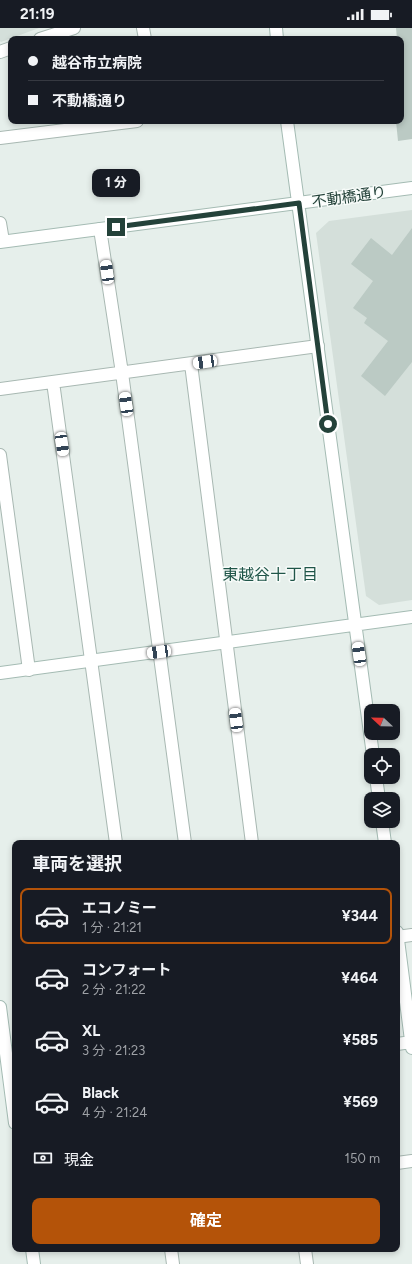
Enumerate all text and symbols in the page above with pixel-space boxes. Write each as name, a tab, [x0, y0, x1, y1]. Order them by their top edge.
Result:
text: 21:19	[20, 5, 55, 23]
text: 越谷市立病院	[52, 54, 142, 72]
text: 不動橋通り	[52, 92, 127, 110]
callout: 1 分	[92, 169, 140, 197]
text: 1 分	[105, 175, 127, 190]
street label: 不動橋通り	[311, 183, 387, 211]
route end	[107, 218, 125, 236]
car	[99, 259, 115, 285]
car	[192, 354, 218, 370]
car	[118, 391, 134, 417]
route start	[319, 415, 337, 433]
car	[54, 431, 70, 457]
district label: 東越谷十丁目	[222, 565, 318, 584]
car	[351, 641, 367, 667]
car	[146, 644, 172, 660]
north arrow	[364, 704, 400, 740]
map controls	[364, 704, 400, 828]
car	[229, 707, 243, 733]
button: locate	[364, 748, 400, 784]
button: layers	[364, 792, 400, 828]
text: 車両を選択	[32, 853, 122, 875]
icon: car	[34, 898, 70, 934]
text: エコノミー	[82, 899, 157, 917]
text: ¥344	[342, 907, 378, 925]
text: 1 分 · 21:21	[82, 920, 142, 935]
icon: car	[34, 960, 70, 996]
text: コンフォート	[82, 961, 172, 979]
text: ¥464	[341, 969, 378, 987]
text: 2 分 · 21:22	[82, 982, 146, 997]
icon: car	[34, 1022, 70, 1058]
text: XL	[82, 1022, 100, 1040]
text: ¥585	[342, 1031, 378, 1049]
text: 3 分 · 21:23	[82, 1043, 145, 1058]
icon: car	[34, 1084, 70, 1120]
text: Black	[82, 1084, 119, 1102]
text: ¥569	[343, 1093, 378, 1111]
text: 4 分 · 21:24	[82, 1105, 147, 1120]
icon: cash	[32, 1147, 54, 1169]
text: 現金	[64, 1151, 94, 1169]
text: 150 m	[345, 1151, 380, 1166]
button: 確定	[32, 1198, 380, 1244]

